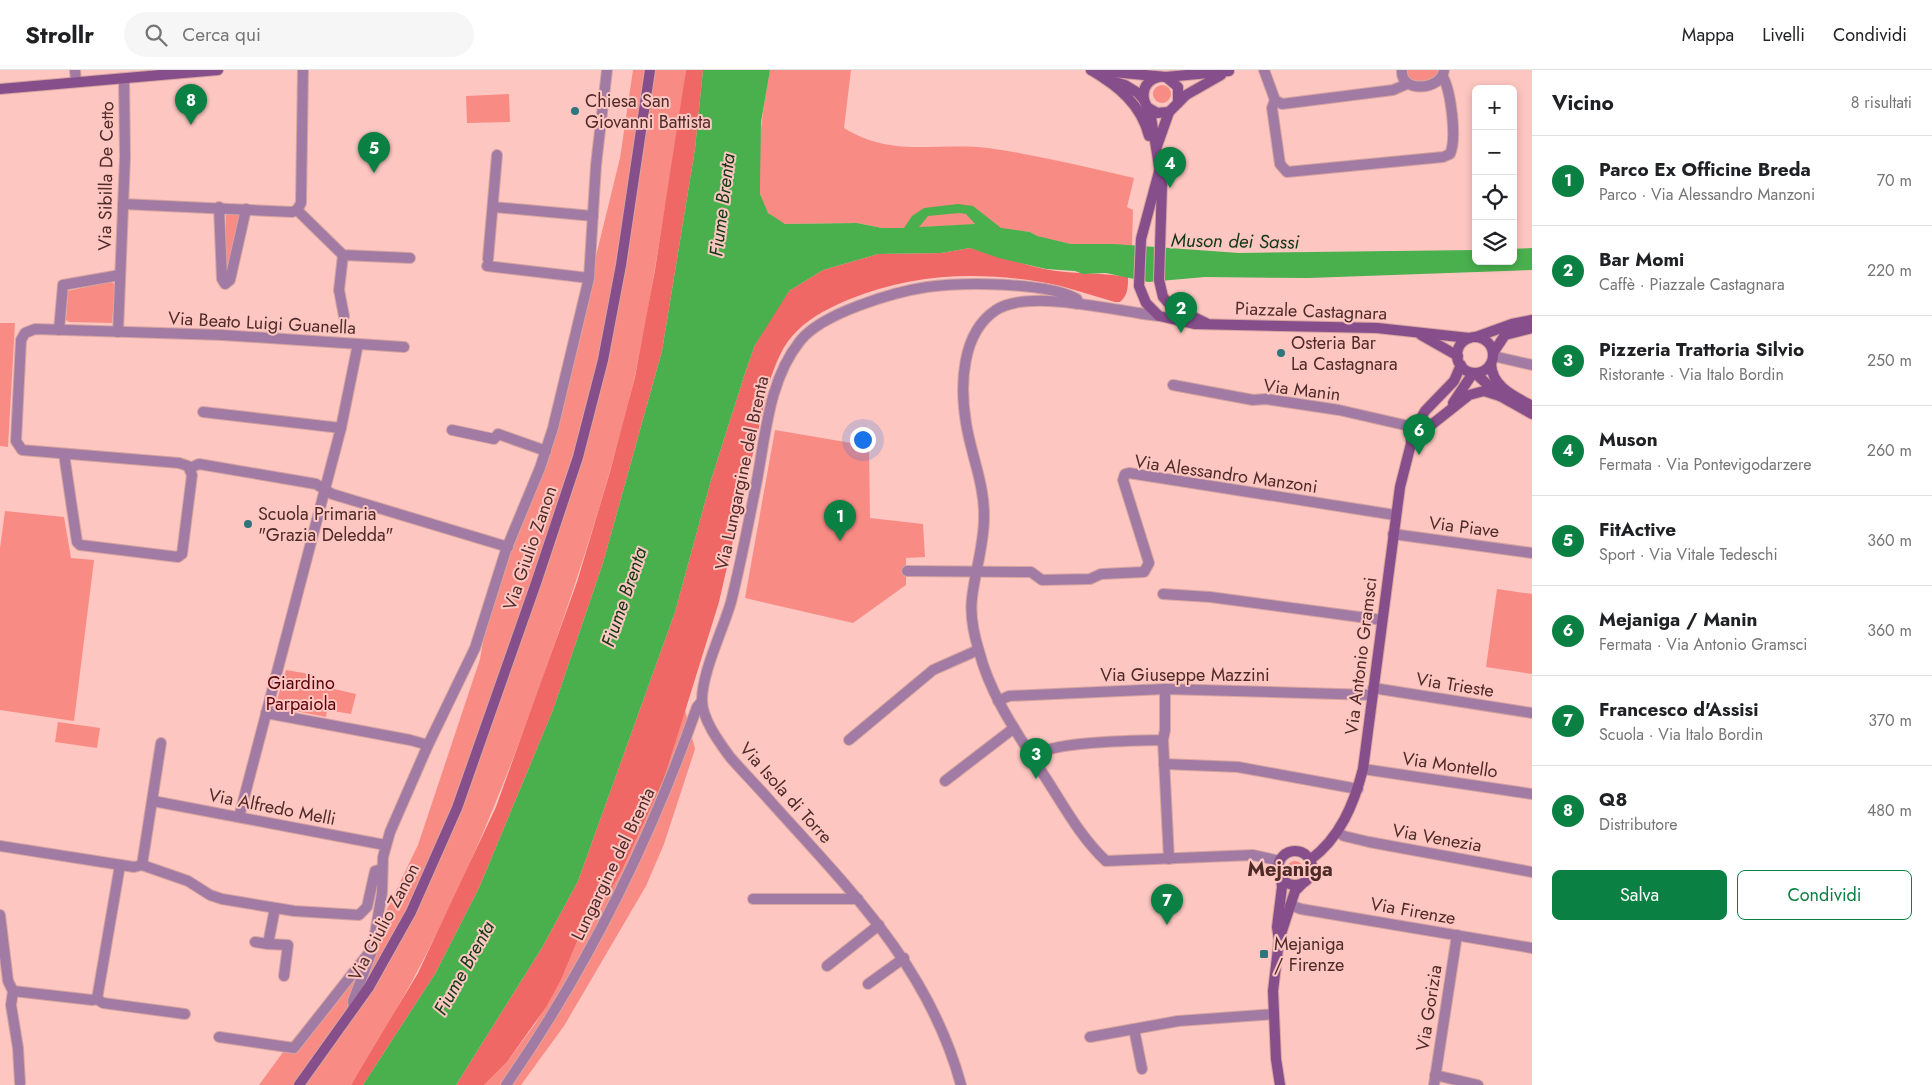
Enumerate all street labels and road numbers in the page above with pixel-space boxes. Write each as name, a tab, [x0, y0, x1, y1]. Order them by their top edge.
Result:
street label: Via Sibilla De Cetto	[92, 101, 120, 251]
street label: Piazzale Castagnara	[1234, 295, 1388, 327]
street label: Via Beato Luigi Guanella	[167, 305, 357, 341]
street label: Via Manin	[1262, 372, 1342, 408]
street label: Via Lungargine del Brenta	[709, 374, 775, 572]
street label: Via Alessandro Manzoni	[1133, 448, 1319, 500]
street label: Via Giulio Zanon	[497, 482, 563, 614]
street label: Via Piave	[1427, 510, 1501, 544]
street label: Via Antonio Gramsci	[1338, 576, 1384, 736]
street label: Via Giuseppe Mazzini	[1100, 662, 1270, 688]
street label: Via Trieste	[1414, 666, 1496, 704]
street label: Via Isola di Torre	[733, 737, 839, 849]
street label: Via Montello	[1401, 745, 1500, 785]
street label: Via Alfredo Melli	[206, 782, 338, 832]
street label: Lungargine del Brenta	[565, 783, 661, 945]
street label: Via Venezia	[1390, 817, 1484, 859]
street label: Via Giulio Zanon	[342, 859, 426, 985]
street label: Via Firenze	[1368, 891, 1458, 931]
street label: Via Gorizia	[1409, 963, 1449, 1053]

